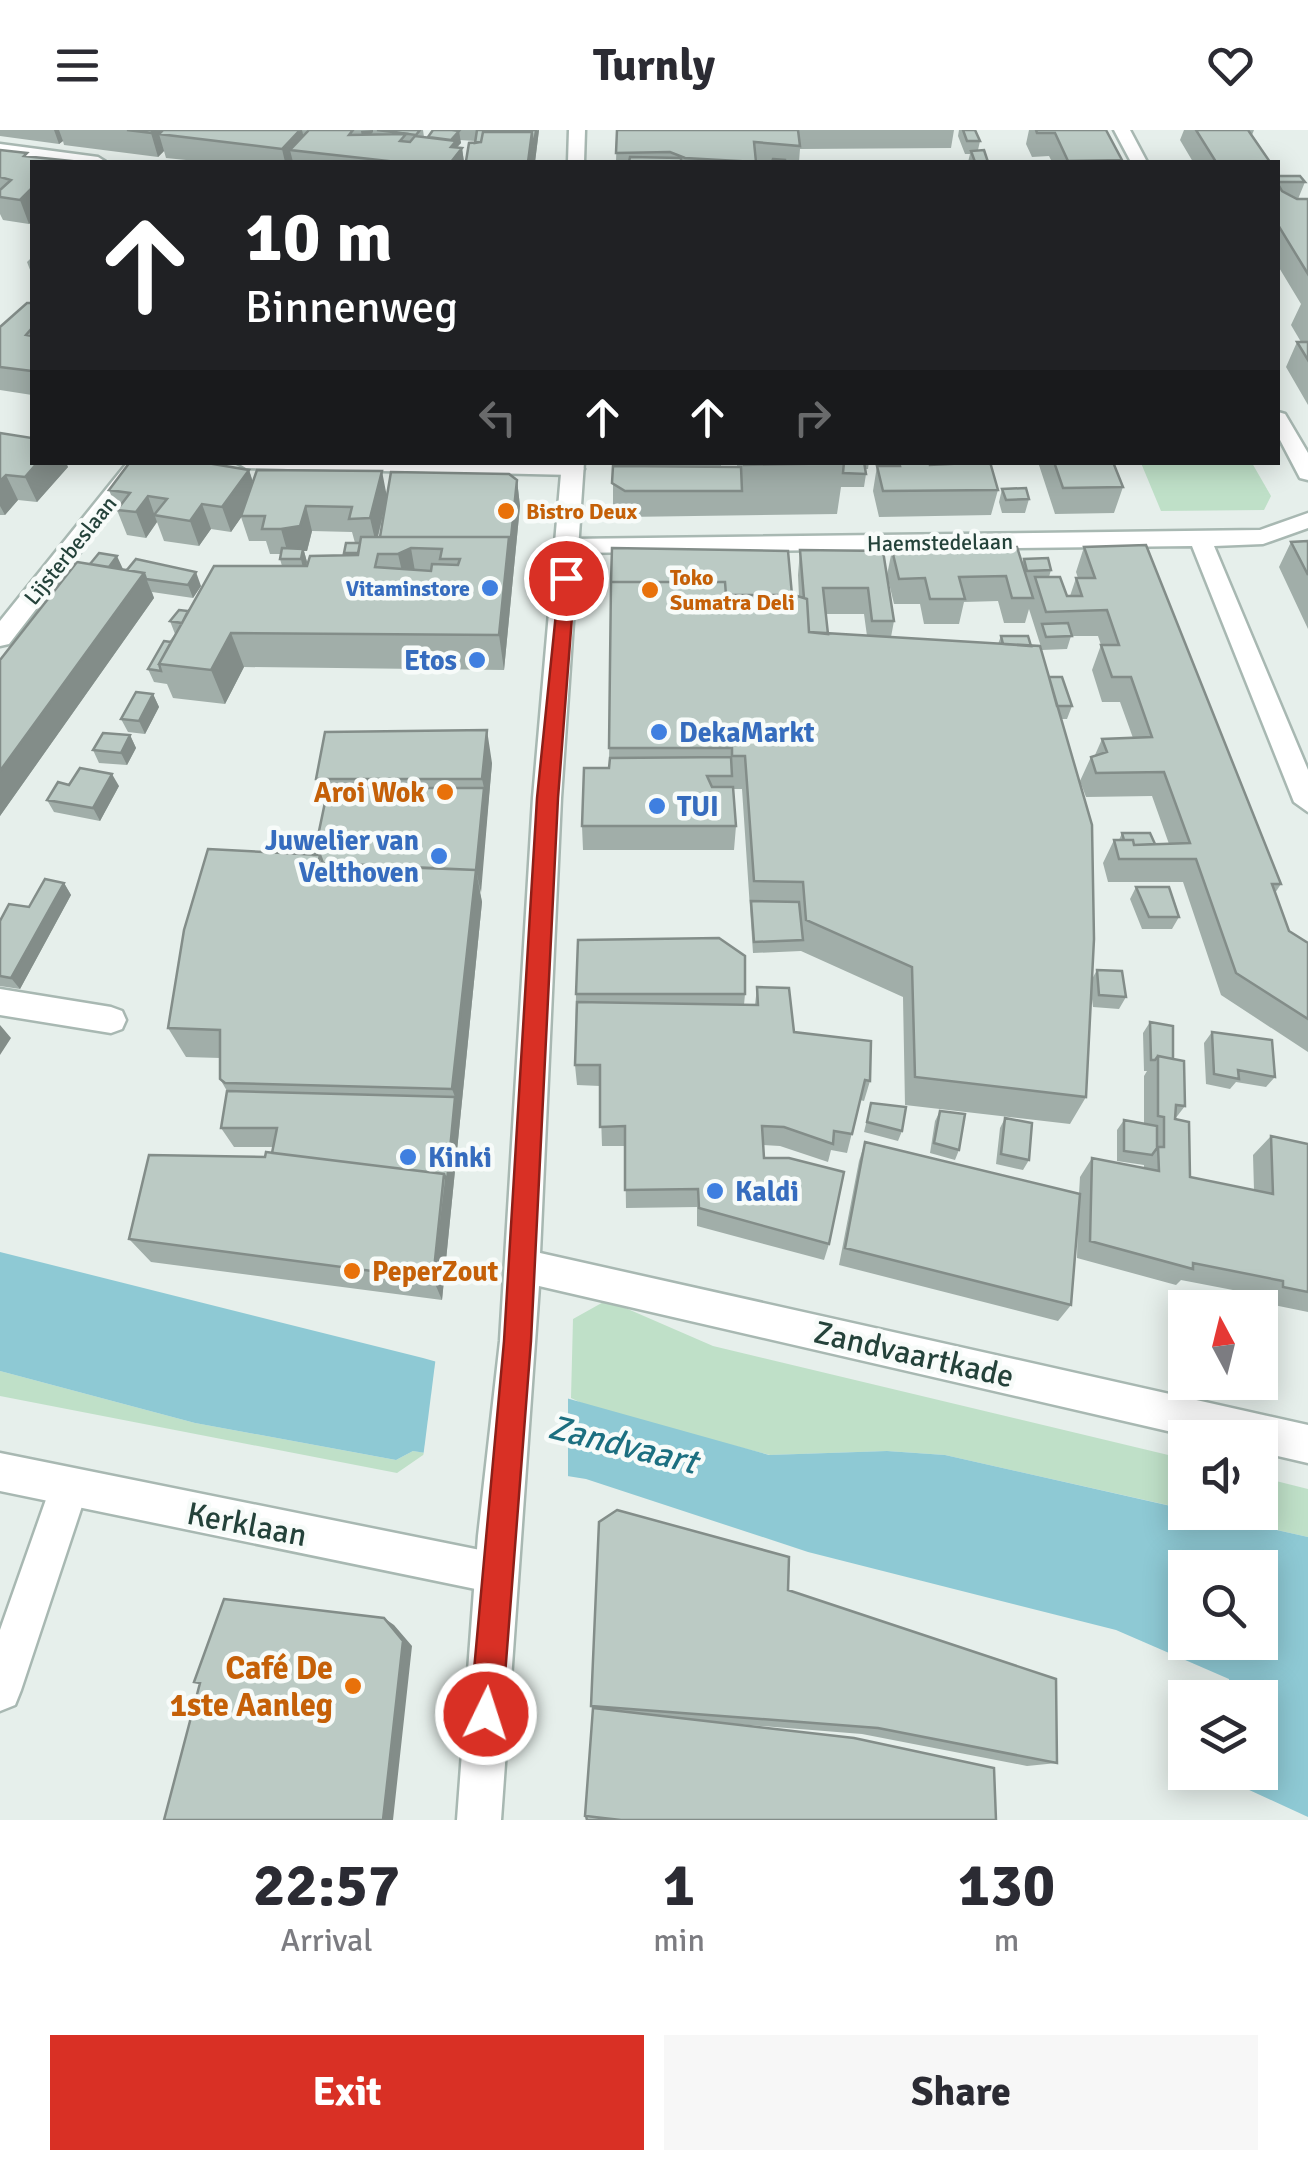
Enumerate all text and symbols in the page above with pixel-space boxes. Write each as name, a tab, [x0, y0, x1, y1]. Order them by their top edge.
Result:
icon: menu	[50, 38, 105, 93]
text: Turnly	[593, 38, 715, 93]
icon: heart	[1203, 38, 1258, 93]
text: 10 m	[245, 194, 393, 280]
icon: ahead	[80, 200, 210, 330]
text: Binnenweg	[245, 280, 458, 335]
icon: left	[470, 390, 525, 445]
icon: ahead	[575, 390, 630, 445]
icon: ahead	[680, 390, 735, 445]
icon: right	[785, 390, 840, 445]
street label: Lijsterbeslaan	[18, 490, 123, 610]
place label: Bistro Deux	[526, 498, 637, 525]
marker: Bistro Deux	[495, 500, 517, 522]
street label: Haemstedelaan	[867, 528, 1013, 557]
pin	[524, 536, 609, 621]
icon: arrive	[539, 551, 594, 606]
place label: Toko Sumatra Deli	[670, 564, 795, 616]
place label: Vitaminstore	[346, 575, 470, 602]
marker: Vitaminstore	[479, 577, 501, 599]
marker: Toko Sumatra Deli	[639, 579, 661, 601]
place label: Etos	[404, 644, 457, 678]
marker: Etos	[466, 649, 488, 671]
place label: DekaMarkt	[679, 716, 815, 750]
marker: DekaMarkt	[648, 721, 670, 743]
place label: Aroi Wok	[314, 776, 425, 810]
marker: Aroi Wok	[434, 781, 456, 803]
place label: TUI	[677, 790, 719, 824]
marker: TUI	[646, 795, 668, 817]
place label: Juwelier van Velthoven	[265, 824, 419, 890]
marker: Juwelier van Velthoven	[428, 845, 450, 867]
place label: Kinki	[428, 1141, 492, 1175]
marker: Kinki	[397, 1146, 419, 1168]
place label: Kaldi	[735, 1175, 799, 1209]
marker: Kaldi	[704, 1180, 726, 1202]
place label: PeperZout	[372, 1255, 499, 1289]
marker: PeperZout	[341, 1260, 363, 1282]
north arrow	[1168, 1290, 1278, 1400]
map controls	[1168, 1290, 1278, 1790]
street label: Zandvaartkade	[810, 1313, 1018, 1396]
water label: Zandvaart	[544, 1405, 705, 1485]
button: sound	[1168, 1420, 1278, 1530]
street label: Kerklaan	[184, 1494, 310, 1555]
button: search	[1168, 1550, 1278, 1660]
place label: Café De 1ste Aanleg	[170, 1649, 333, 1725]
position arrow	[434, 1662, 538, 1766]
marker: Café De 1ste Aanleg	[342, 1675, 364, 1697]
button: layers	[1168, 1680, 1278, 1790]
text: 22:57	[253, 1849, 400, 1923]
text: 1	[663, 1849, 695, 1923]
text: 130	[958, 1849, 1055, 1923]
text: Arrival	[281, 1921, 373, 1960]
text: min	[653, 1921, 705, 1960]
text: m	[994, 1921, 1019, 1960]
button: Exit	[50, 2035, 644, 2150]
button: Share	[664, 2035, 1258, 2150]

